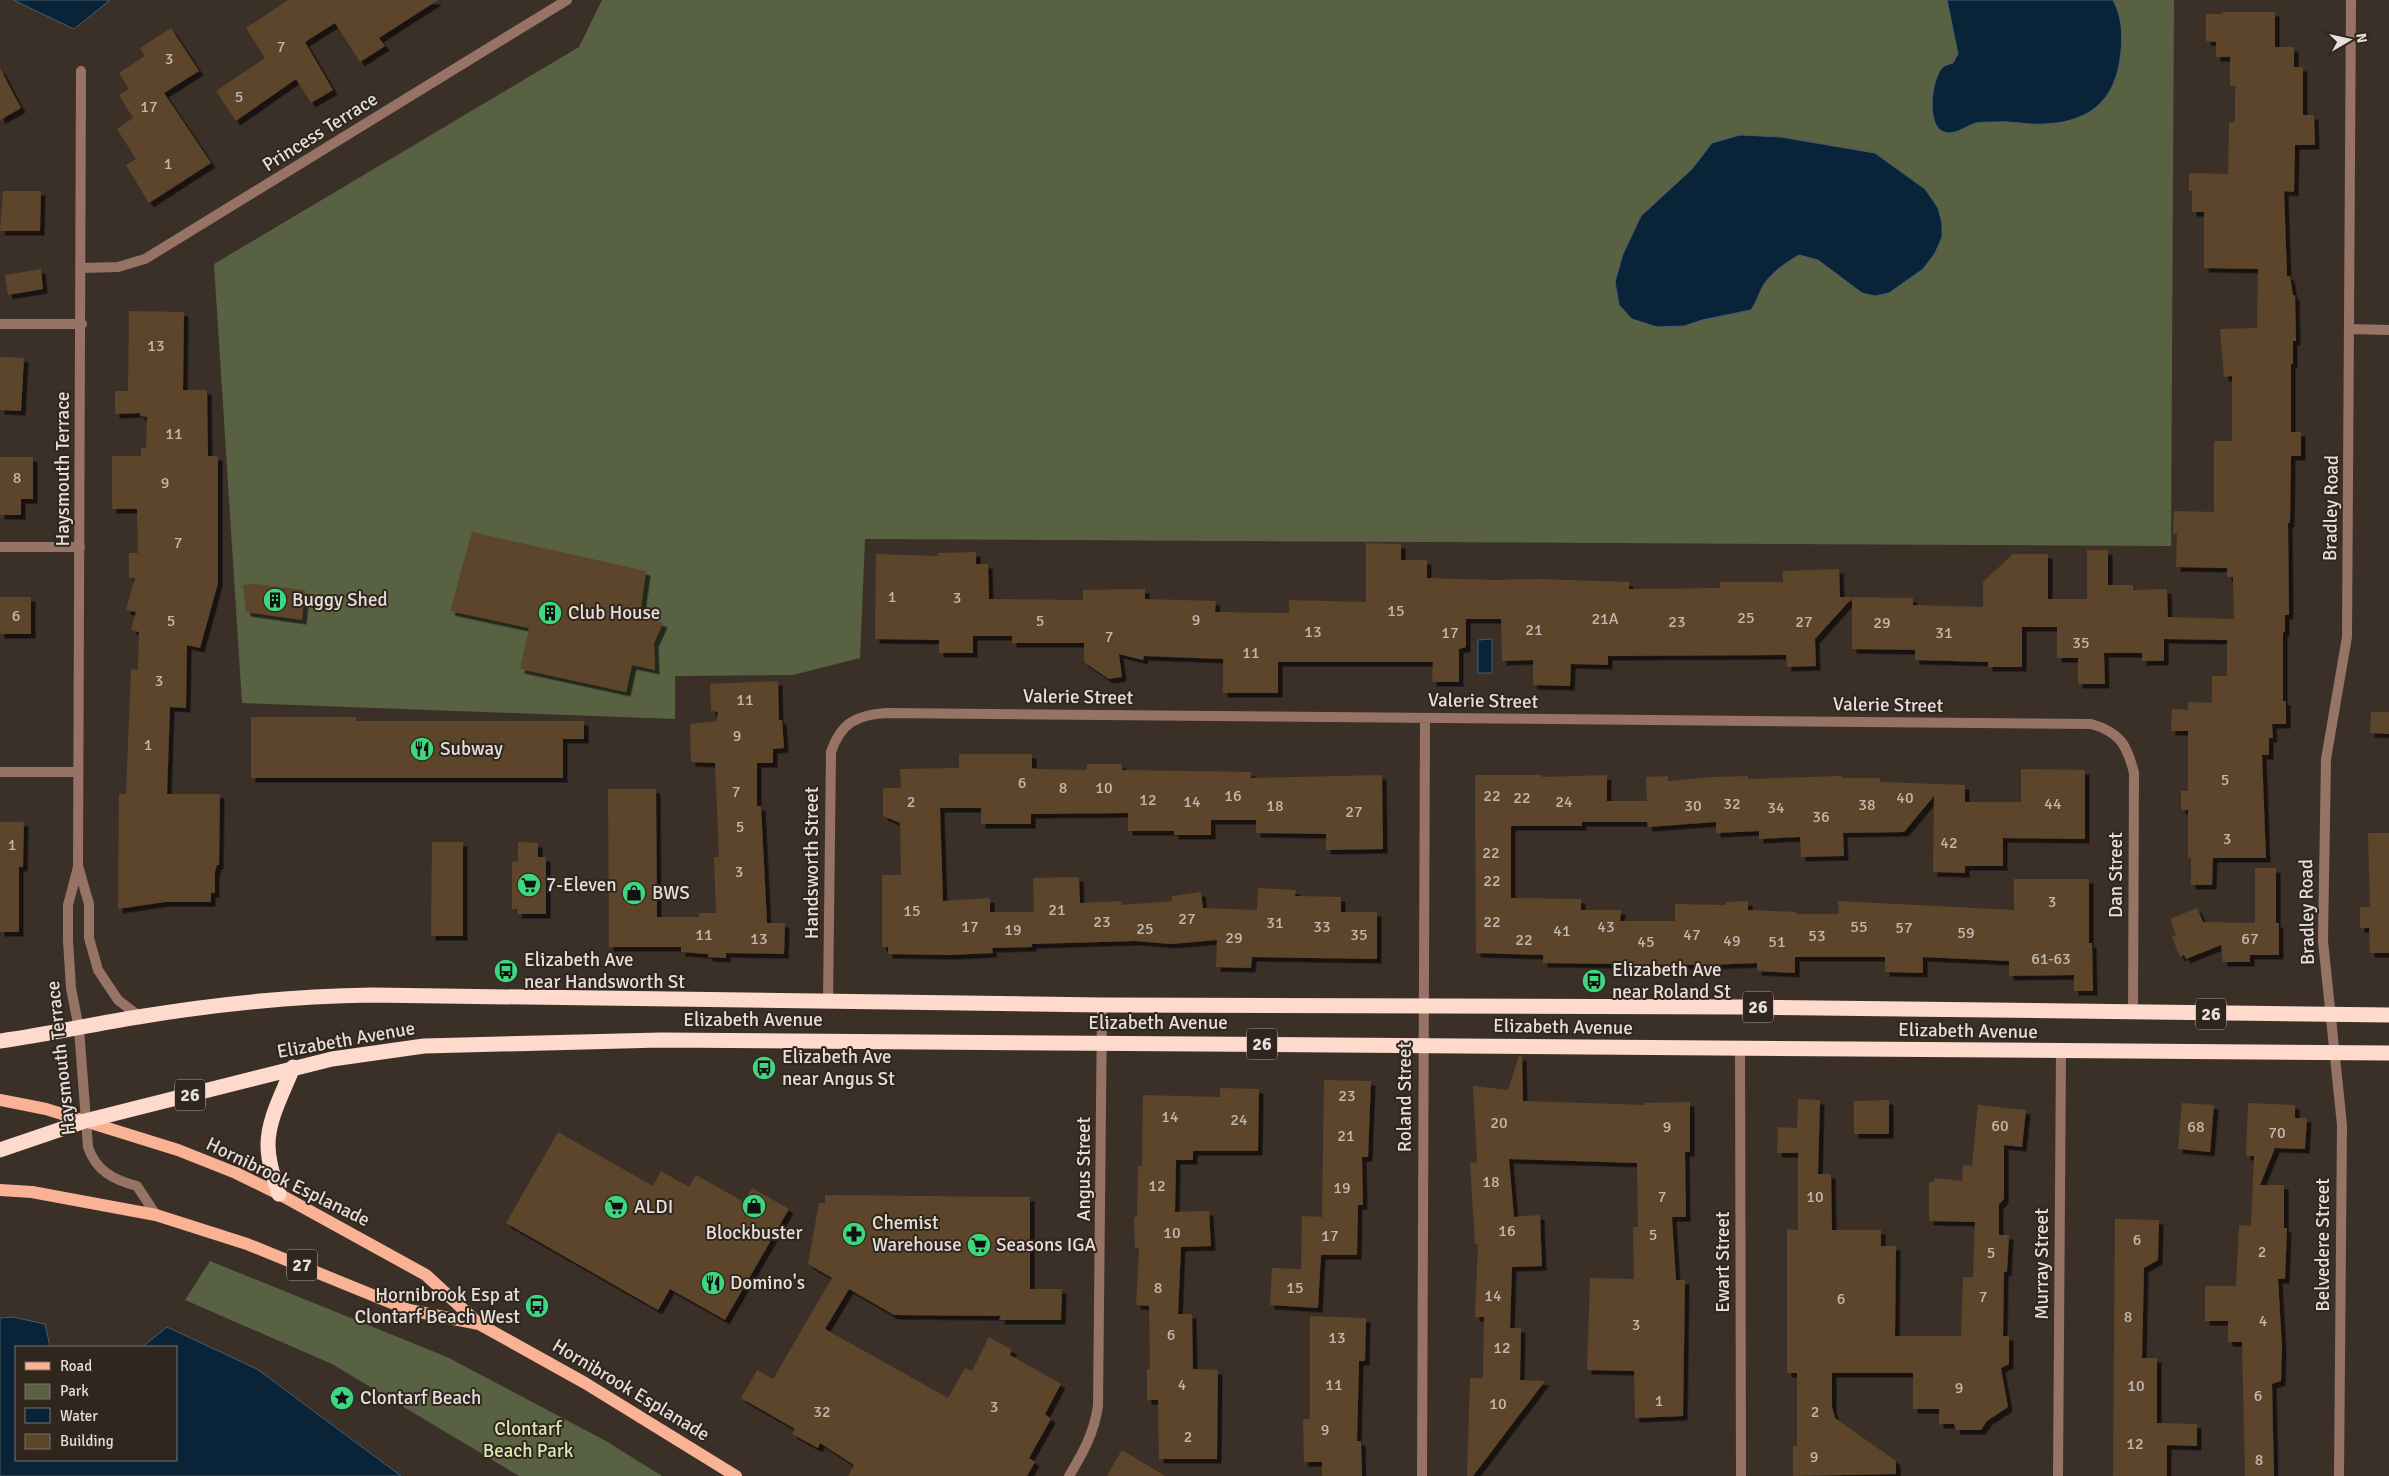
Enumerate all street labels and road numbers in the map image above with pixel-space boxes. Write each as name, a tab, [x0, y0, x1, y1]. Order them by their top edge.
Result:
street label: Princess Terrace	[258, 87, 382, 177]
street label: Haysmouth Terrace	[51, 391, 75, 547]
street label: Bradley Road	[2318, 455, 2344, 561]
street label: Valerie Street	[1023, 684, 1134, 710]
street label: Valerie Street	[1428, 688, 1539, 714]
street label: Valerie Street	[1833, 692, 1944, 718]
street label: Handsworth Street	[800, 786, 824, 939]
street label: Dan Street	[2104, 832, 2128, 918]
street label: Bradley Road	[2294, 859, 2320, 965]
street label: Haysmouth Terrace	[41, 980, 81, 1136]
road number: 26	[1743, 992, 1773, 1022]
road number: 26	[2196, 999, 2226, 1030]
street label: Elizabeth Avenue	[683, 1008, 823, 1032]
street label: Elizabeth Avenue	[1088, 1011, 1228, 1035]
street label: Elizabeth Avenue	[1493, 1014, 1633, 1040]
street label: Elizabeth Avenue	[275, 1016, 417, 1064]
street label: Elizabeth Avenue	[1898, 1018, 2038, 1044]
road number: 26	[1247, 1028, 1277, 1060]
street label: Roland Street	[1393, 1041, 1417, 1152]
road number: 26	[175, 1080, 205, 1110]
street label: Angus Street	[1072, 1116, 1096, 1221]
street label: Hornibrook Esplanade	[202, 1132, 374, 1232]
street label: Belvedere Street	[2311, 1178, 2335, 1312]
street label: Murray Street	[2030, 1208, 2054, 1320]
street label: Ewart Street	[1711, 1211, 1735, 1313]
road number: 27	[287, 1250, 317, 1280]
street label: Hornibrook Esplanade	[548, 1334, 714, 1446]

